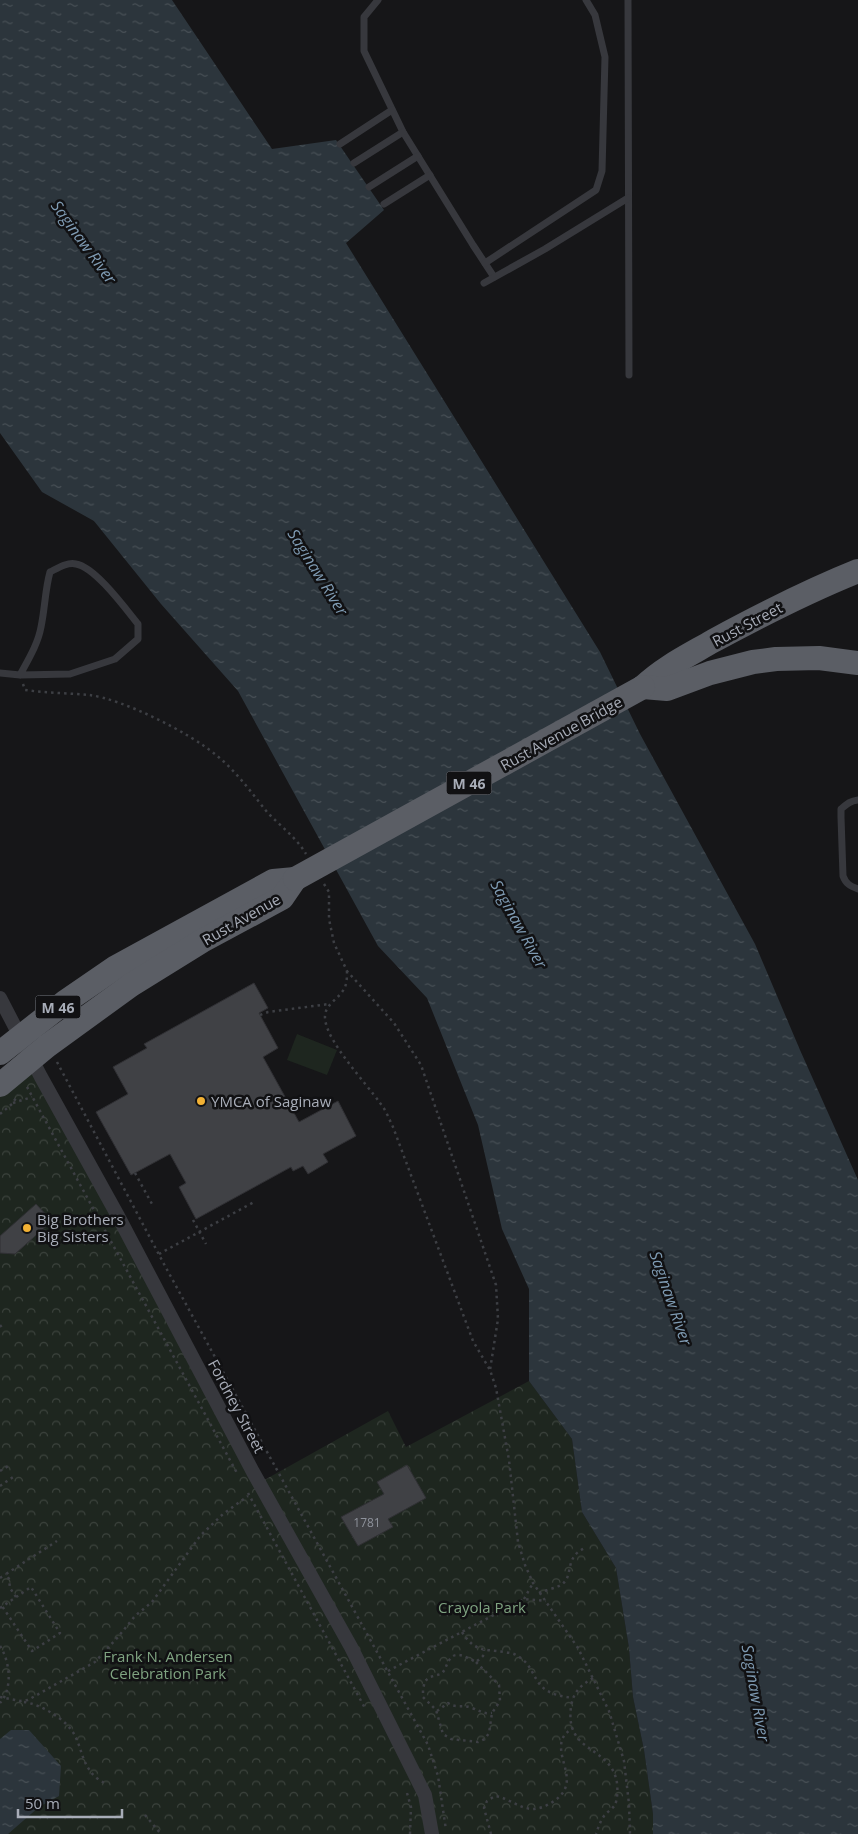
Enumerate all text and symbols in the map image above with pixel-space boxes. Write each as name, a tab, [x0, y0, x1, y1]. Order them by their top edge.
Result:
water label: Saginaw River	[46, 196, 122, 289]
water label: Saginaw River	[283, 525, 354, 620]
street label: Rust Street	[708, 597, 786, 651]
street label: Rust Avenue Bridge	[497, 691, 625, 775]
road number: M 46	[446, 771, 492, 794]
water label: Saginaw River	[486, 876, 553, 973]
street label: Rust Avenue	[198, 889, 284, 949]
road number: M 46	[36, 996, 80, 1019]
place label: YMCA of Saginaw	[211, 1091, 332, 1111]
marker: YMCA of Saginaw	[195, 1095, 207, 1107]
place label: Big Brothers Big Sisters	[37, 1209, 124, 1246]
marker: Big Brothers Big Sisters	[21, 1222, 33, 1234]
water label: Saginaw River	[645, 1248, 698, 1349]
street label: Fordney Street	[204, 1356, 270, 1456]
house number: 1781	[353, 1514, 381, 1531]
park label: Crayola Park	[438, 1597, 526, 1617]
water label: Saginaw River	[737, 1643, 775, 1744]
park label: Frank N. Andersen Celebration Park	[103, 1646, 233, 1683]
scale bar	[18, 1786, 121, 1818]
text: 50 m	[25, 1793, 60, 1813]

